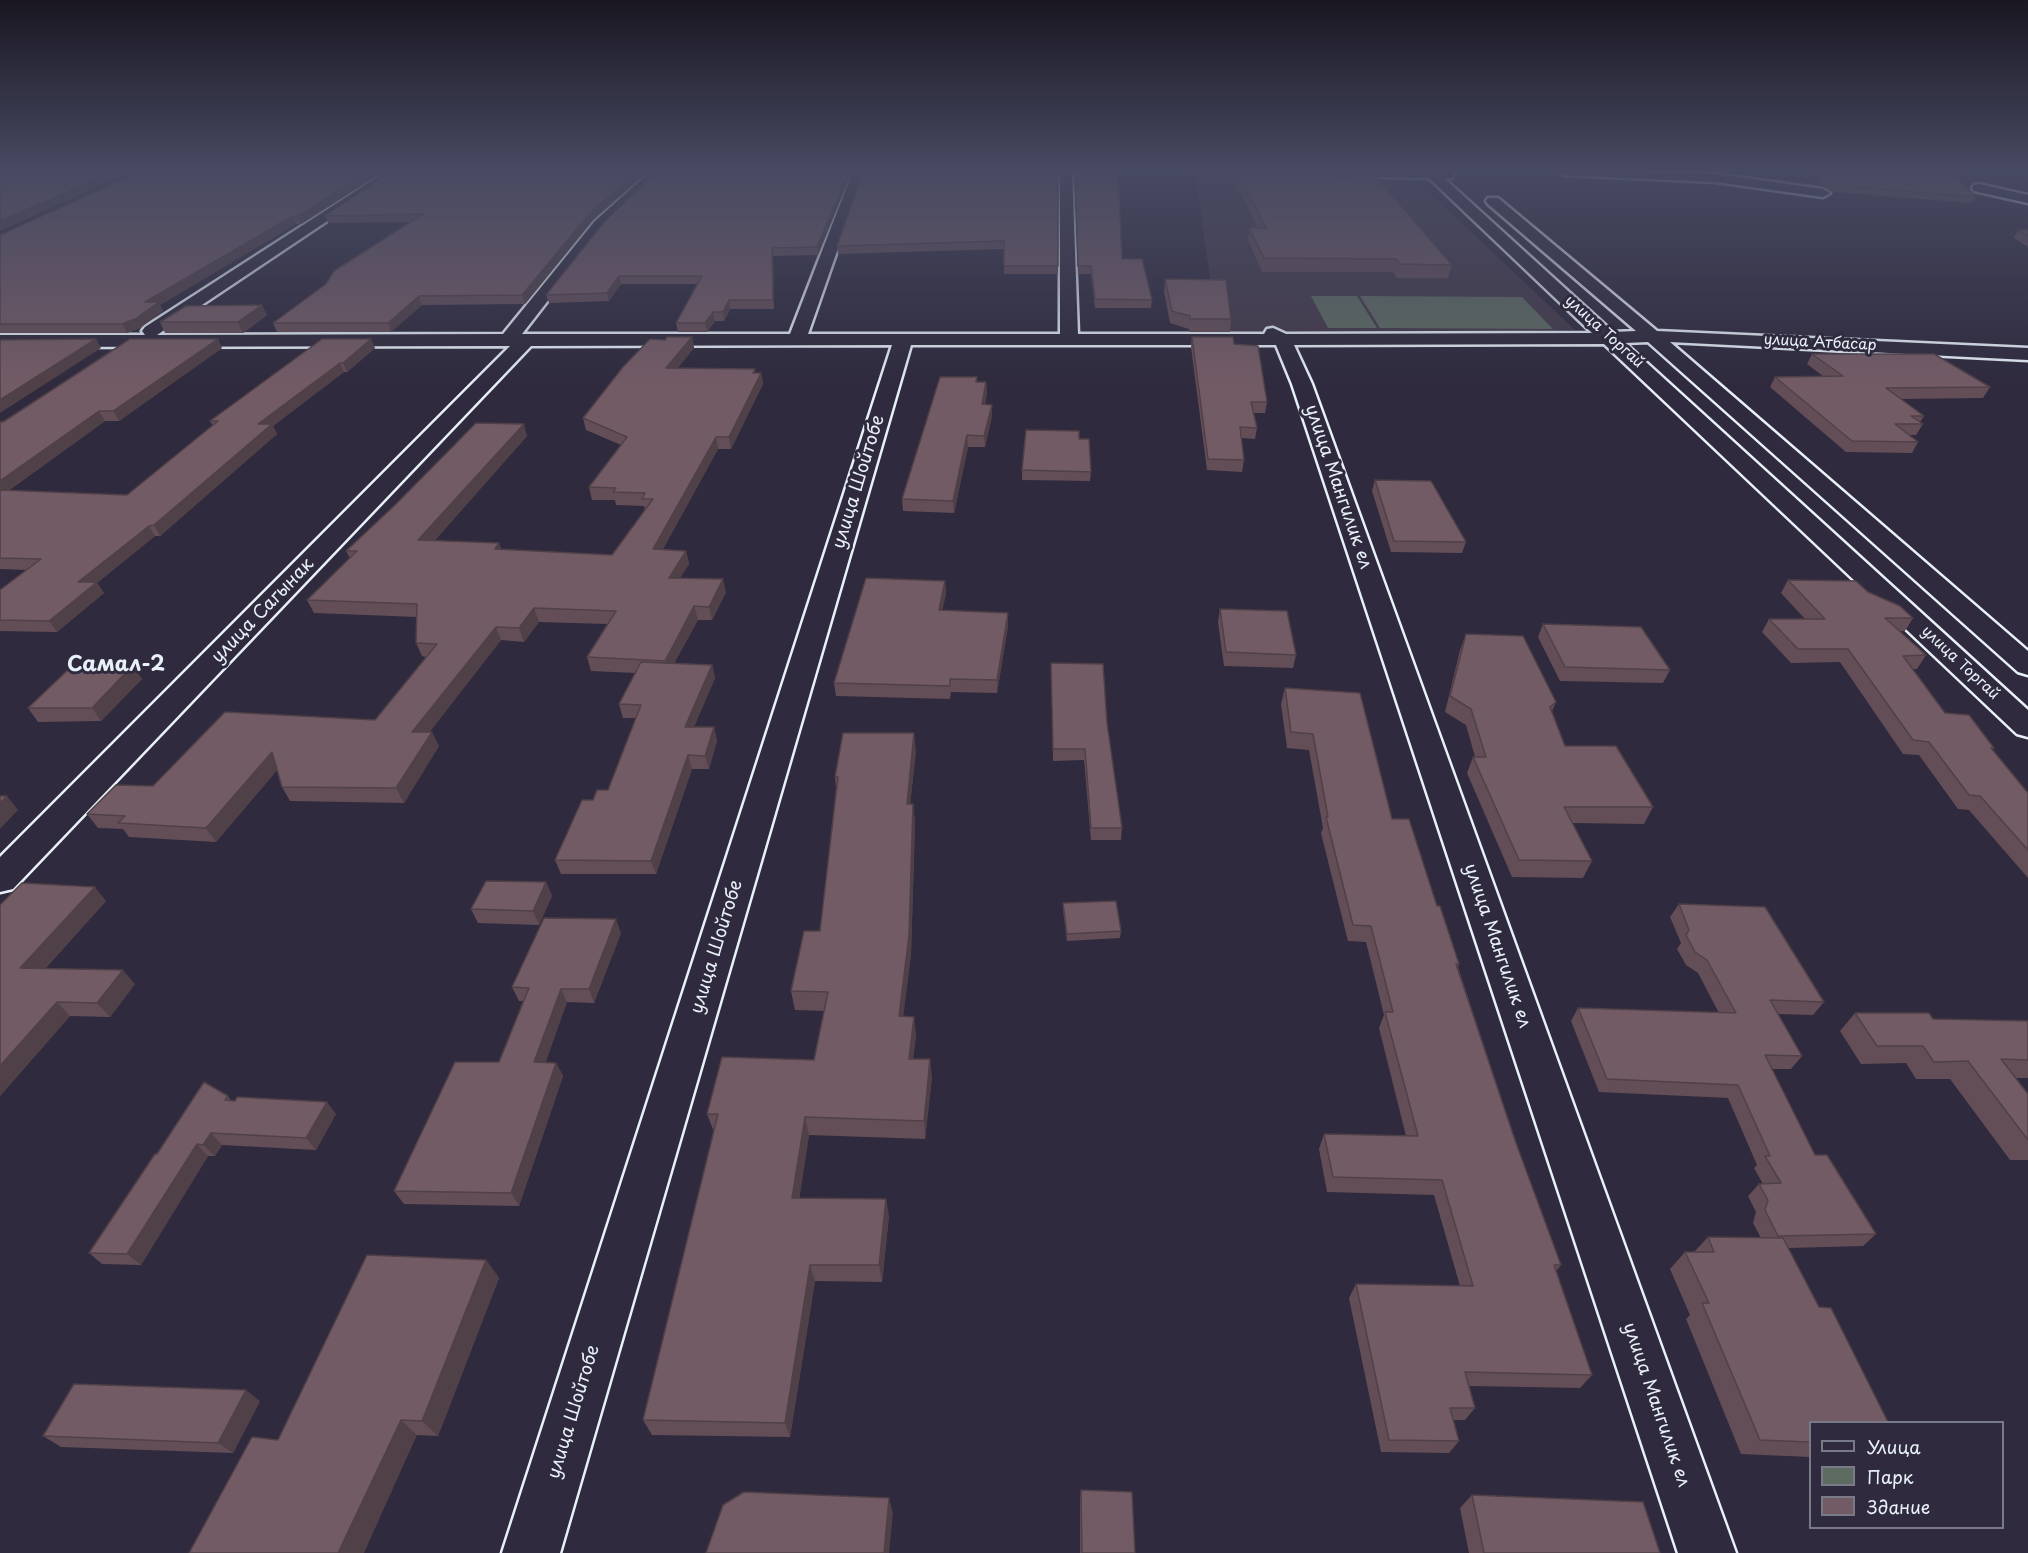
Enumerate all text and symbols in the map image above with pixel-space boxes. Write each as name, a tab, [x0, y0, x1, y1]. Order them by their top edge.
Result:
street label: улица Торгай	[1561, 292, 1647, 372]
street label: улица Атбасар	[1763, 331, 1877, 355]
street label: улица Мангилик ел	[1300, 402, 1376, 572]
street label: улица Шойтобе	[828, 413, 890, 551]
street label: улица Сагынак	[207, 554, 319, 668]
street label: улица Торгай	[1917, 622, 2003, 704]
district label: Самал-2	[67, 652, 165, 678]
street label: улица Мангилик ел	[1459, 861, 1535, 1031]
street label: улица Шойтобе	[686, 878, 748, 1016]
street label: улица Мангилик ел	[1618, 1320, 1694, 1490]
street label: улица Шойтобе	[543, 1343, 605, 1481]
legend	[1809, 1421, 2004, 1529]
text: Улица	[1867, 1433, 1921, 1460]
text: Парк	[1867, 1463, 1913, 1490]
text: Здание	[1867, 1493, 1930, 1520]

